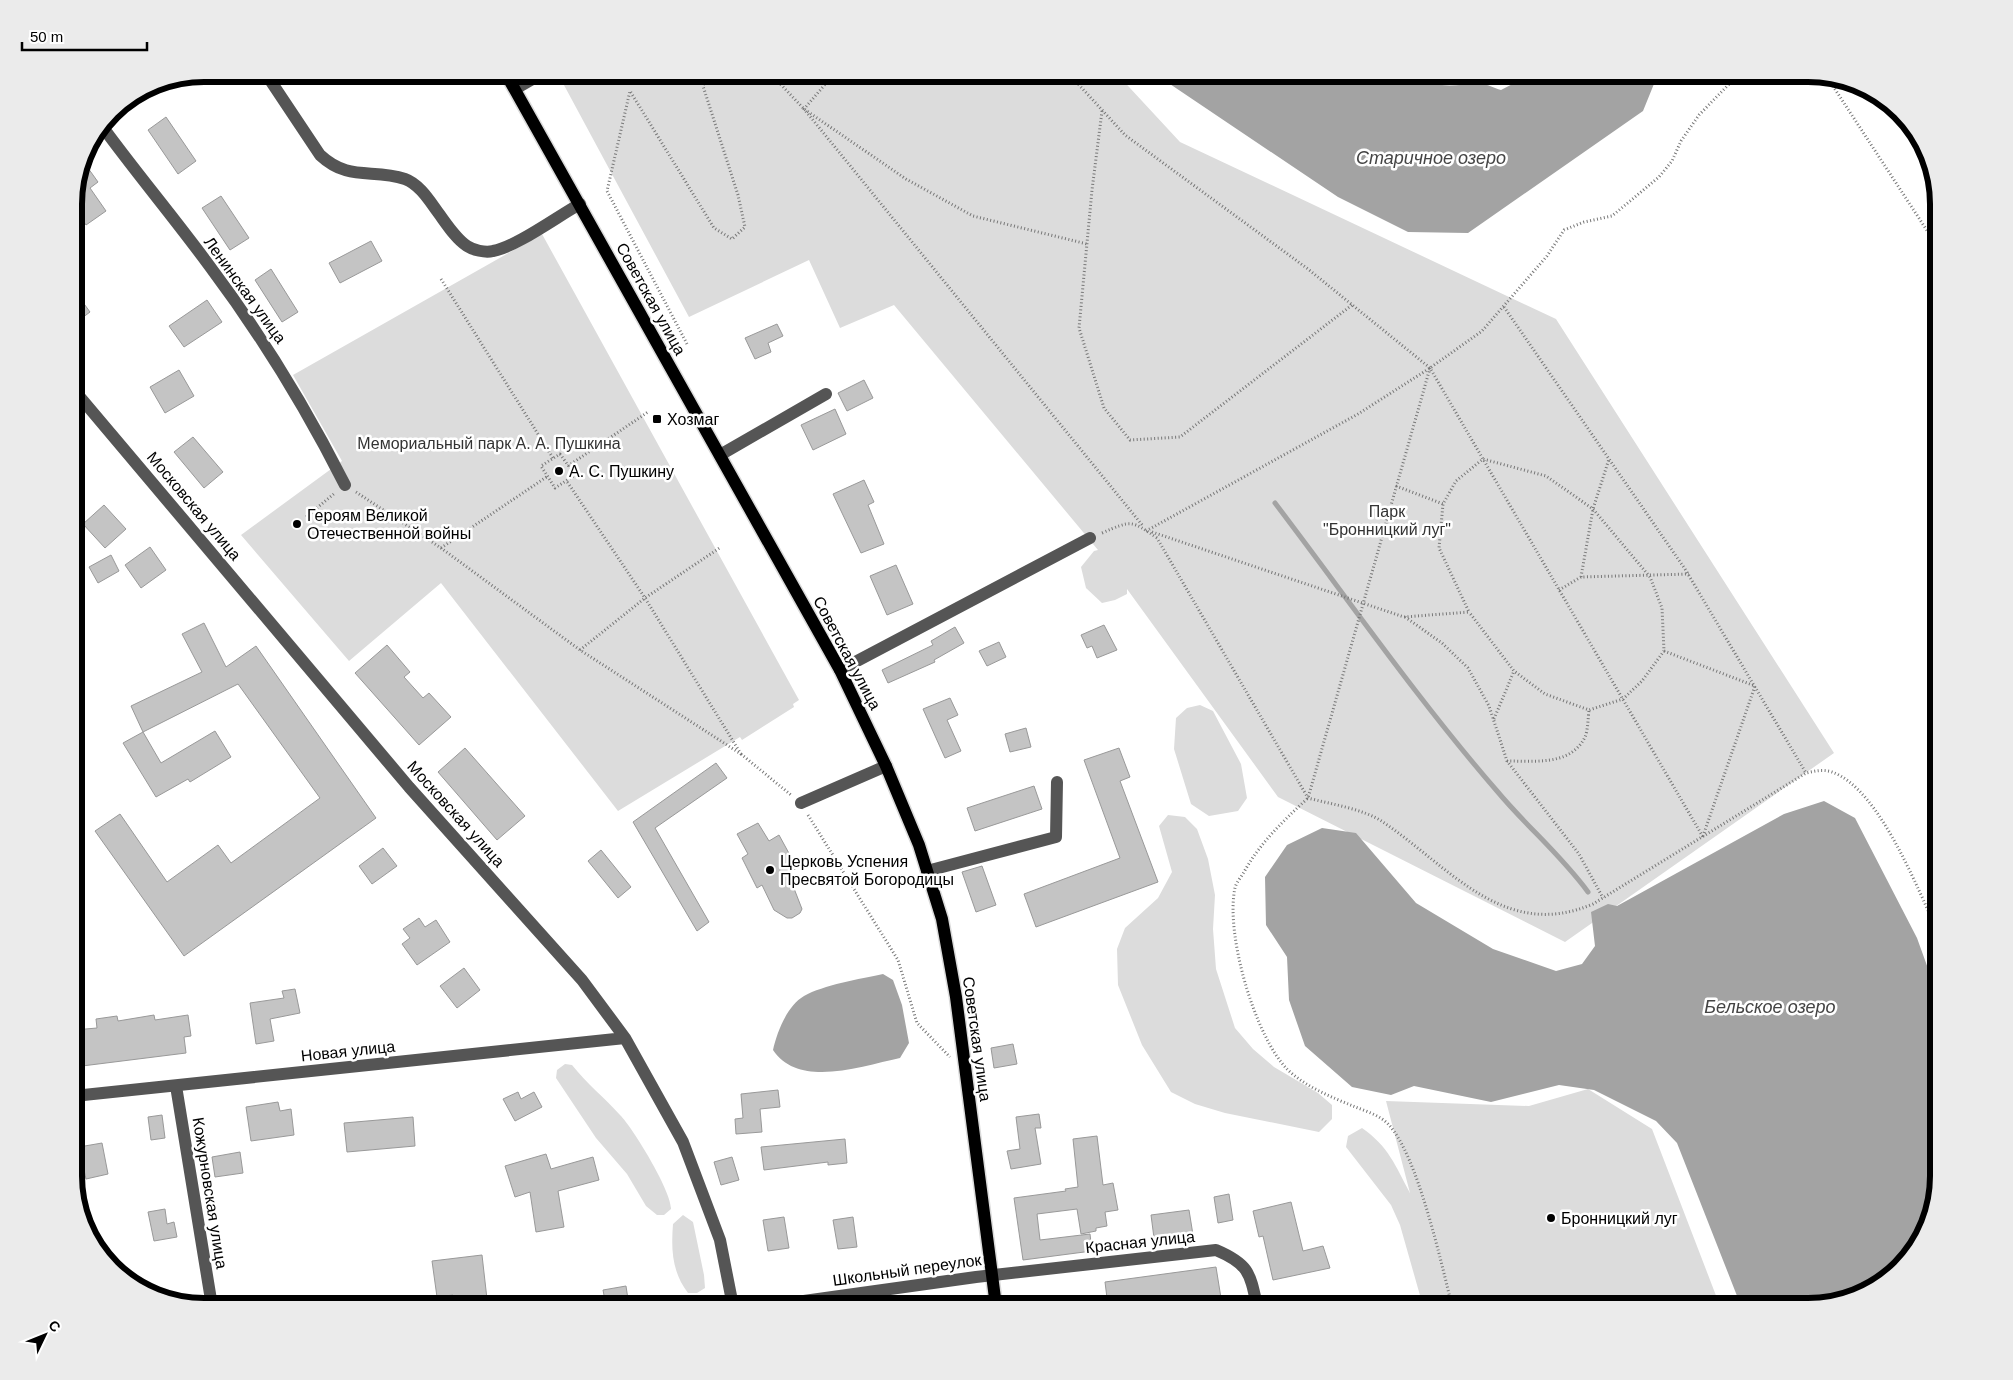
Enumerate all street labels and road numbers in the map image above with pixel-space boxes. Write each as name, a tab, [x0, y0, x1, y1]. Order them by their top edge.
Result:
street label: Ленинская улица	[201, 233, 289, 347]
street label: Советская улица	[613, 240, 689, 358]
street label: Московская улица	[144, 448, 244, 564]
street label: Советская улица	[810, 594, 884, 713]
street label: Московская улица	[404, 758, 508, 870]
street label: Советская улица	[960, 976, 994, 1102]
street label: Новая улица	[300, 1038, 396, 1064]
street label: Кожурновская улица	[190, 1116, 230, 1270]
street label: Красная улица	[1084, 1228, 1196, 1256]
street label: Школьный переулок	[832, 1251, 983, 1289]

